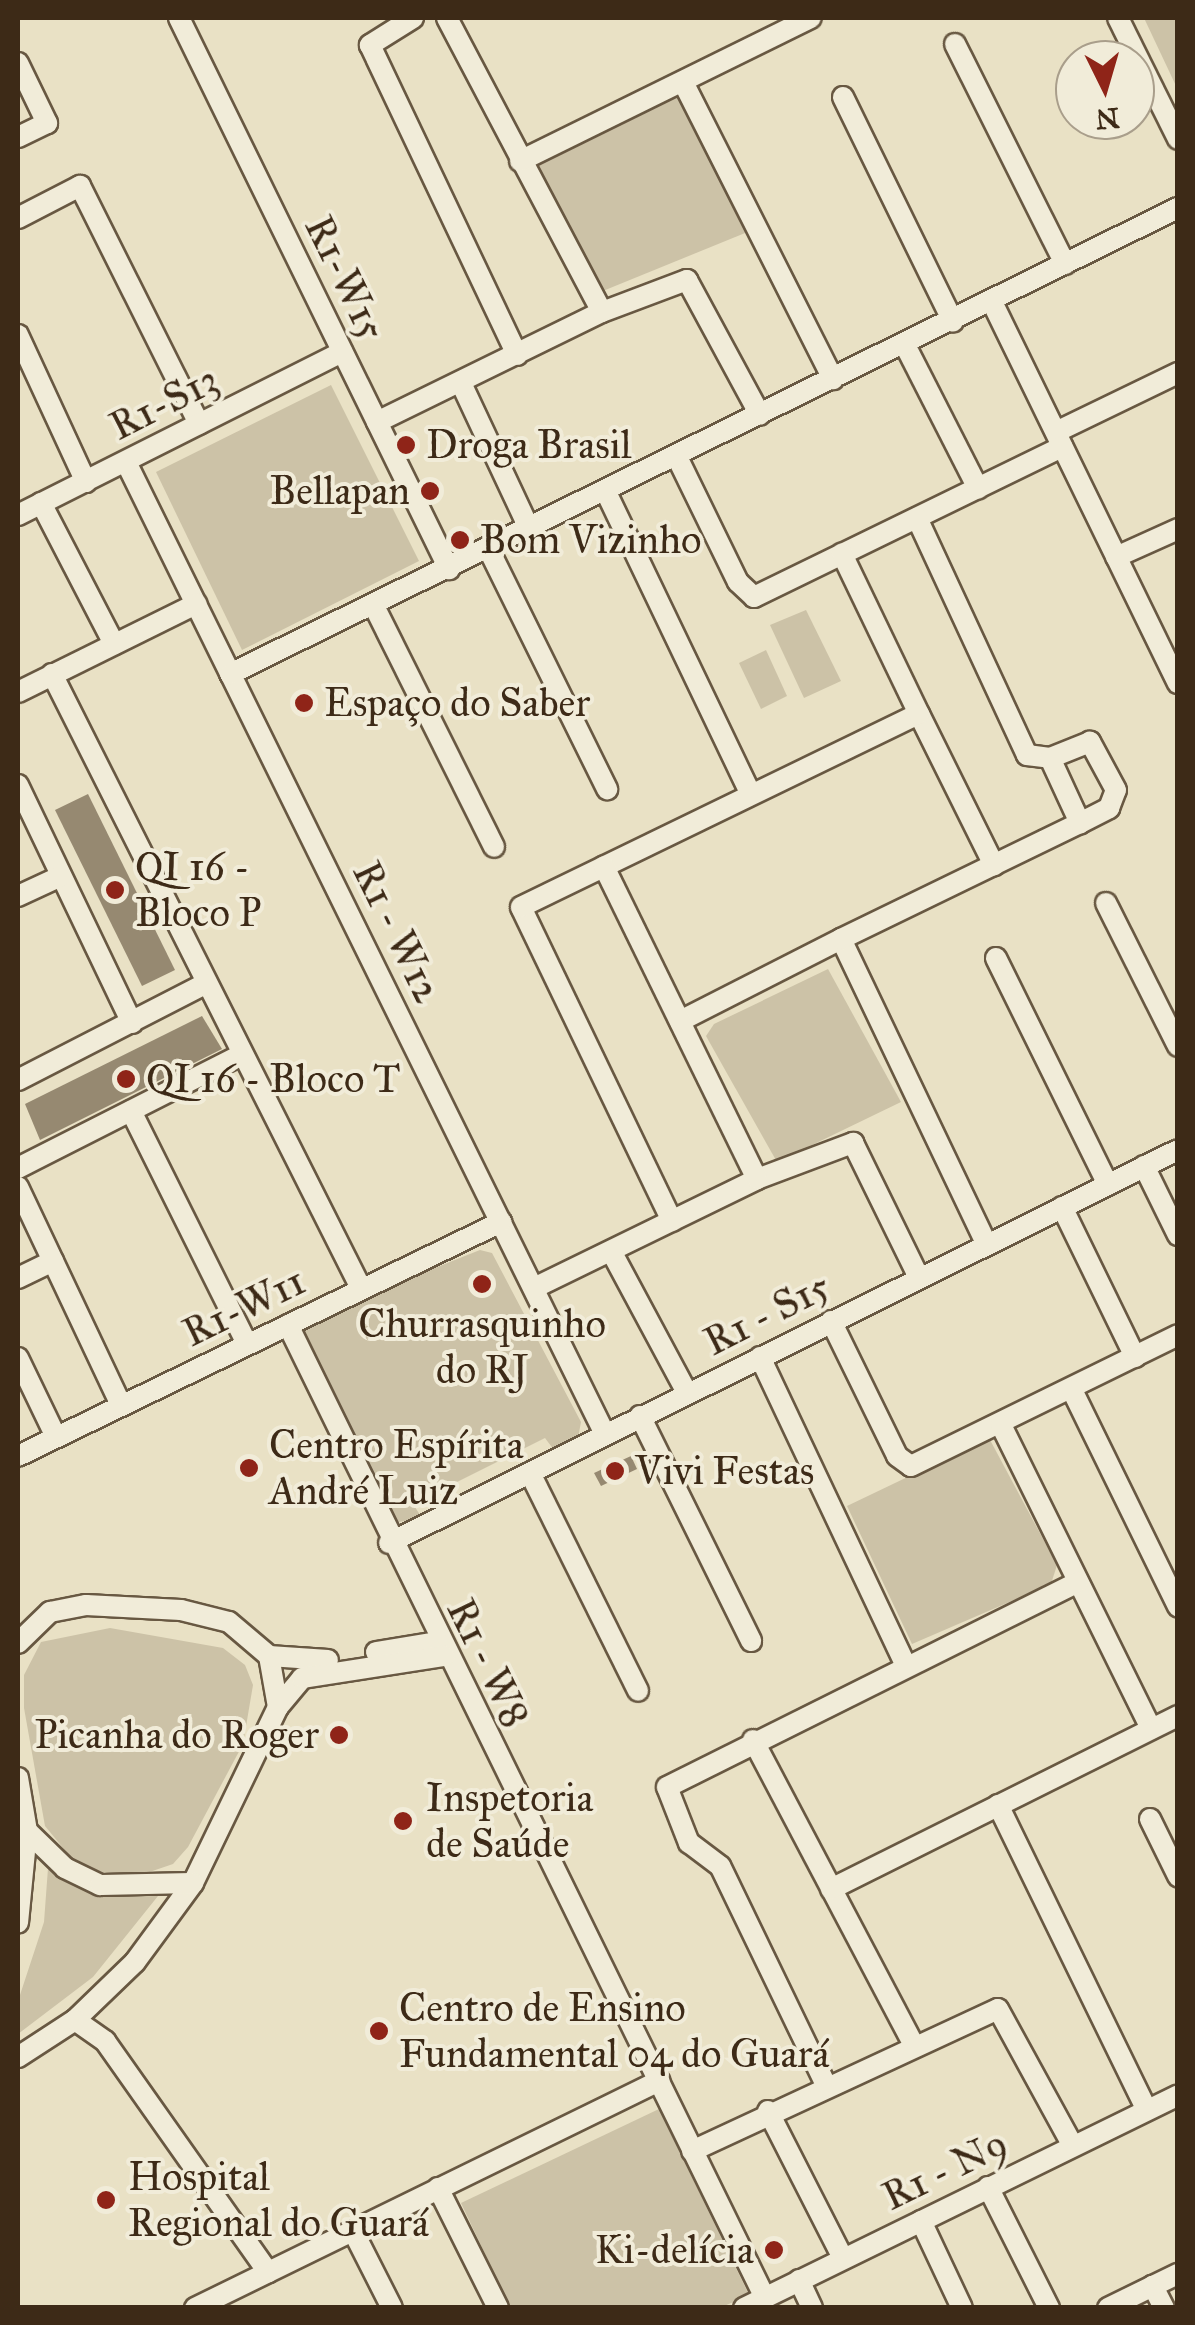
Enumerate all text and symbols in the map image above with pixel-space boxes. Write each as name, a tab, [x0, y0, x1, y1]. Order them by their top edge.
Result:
north arrow	[1055, 40, 1155, 140]
text: N	[1094, 100, 1121, 137]
street label: R1-W15	[294, 208, 396, 348]
street label: R1-S13	[102, 355, 226, 451]
place label: Droga Brasil	[426, 421, 632, 469]
marker: Droga Brasil	[395, 434, 417, 456]
place label: Bellapan	[270, 467, 410, 515]
marker: Bellapan	[419, 480, 441, 502]
place label: Bom Vizinho	[480, 516, 701, 564]
marker: Bom Vizinho	[449, 529, 471, 551]
place label: Espaço do Saber	[324, 679, 590, 727]
marker: Espaço do Saber	[293, 692, 315, 714]
place label: QI 16 - Bloco P	[135, 843, 261, 937]
street label: R1 - W12	[342, 854, 452, 1010]
marker: QI 16 - Bloco P	[104, 879, 126, 901]
place label: QI 16 - Bloco T	[146, 1055, 400, 1103]
marker: QI 16 - Bloco T	[115, 1068, 137, 1090]
street label: R1-W11	[175, 1257, 313, 1357]
street label: R1 - S15	[696, 1262, 838, 1366]
marker: Churrasquinho do RJ	[471, 1273, 493, 1295]
place label: Churrasquinho do RJ	[358, 1300, 606, 1394]
place label: Centro Espírita André Luiz	[269, 1421, 524, 1515]
place label: Vivi Festas	[635, 1447, 814, 1495]
marker: Centro Espírita André Luiz	[238, 1457, 260, 1479]
marker: Vivi Festas	[604, 1460, 626, 1482]
street label: R1 - W8	[436, 1591, 540, 1735]
place label: Picanha do Roger	[34, 1711, 319, 1759]
marker: Picanha do Roger	[328, 1724, 350, 1746]
place label: Inspetoria de Saúde	[426, 1774, 593, 1868]
marker: Inspetoria de Saúde	[390, 1808, 416, 1834]
place label: Centro de Ensino Fundamental 04 do Guará	[399, 1984, 829, 2078]
marker: Centro de Ensino Fundamental 04 do Guará	[368, 2020, 390, 2042]
street label: R1 - N9	[875, 2119, 1015, 2221]
place label: Hospital Regional do Guará	[128, 2153, 429, 2247]
marker: Hospital Regional do Guará	[93, 2187, 119, 2213]
place label: Ki-delícia	[595, 2226, 754, 2274]
marker: Ki-delícia	[763, 2239, 785, 2261]

